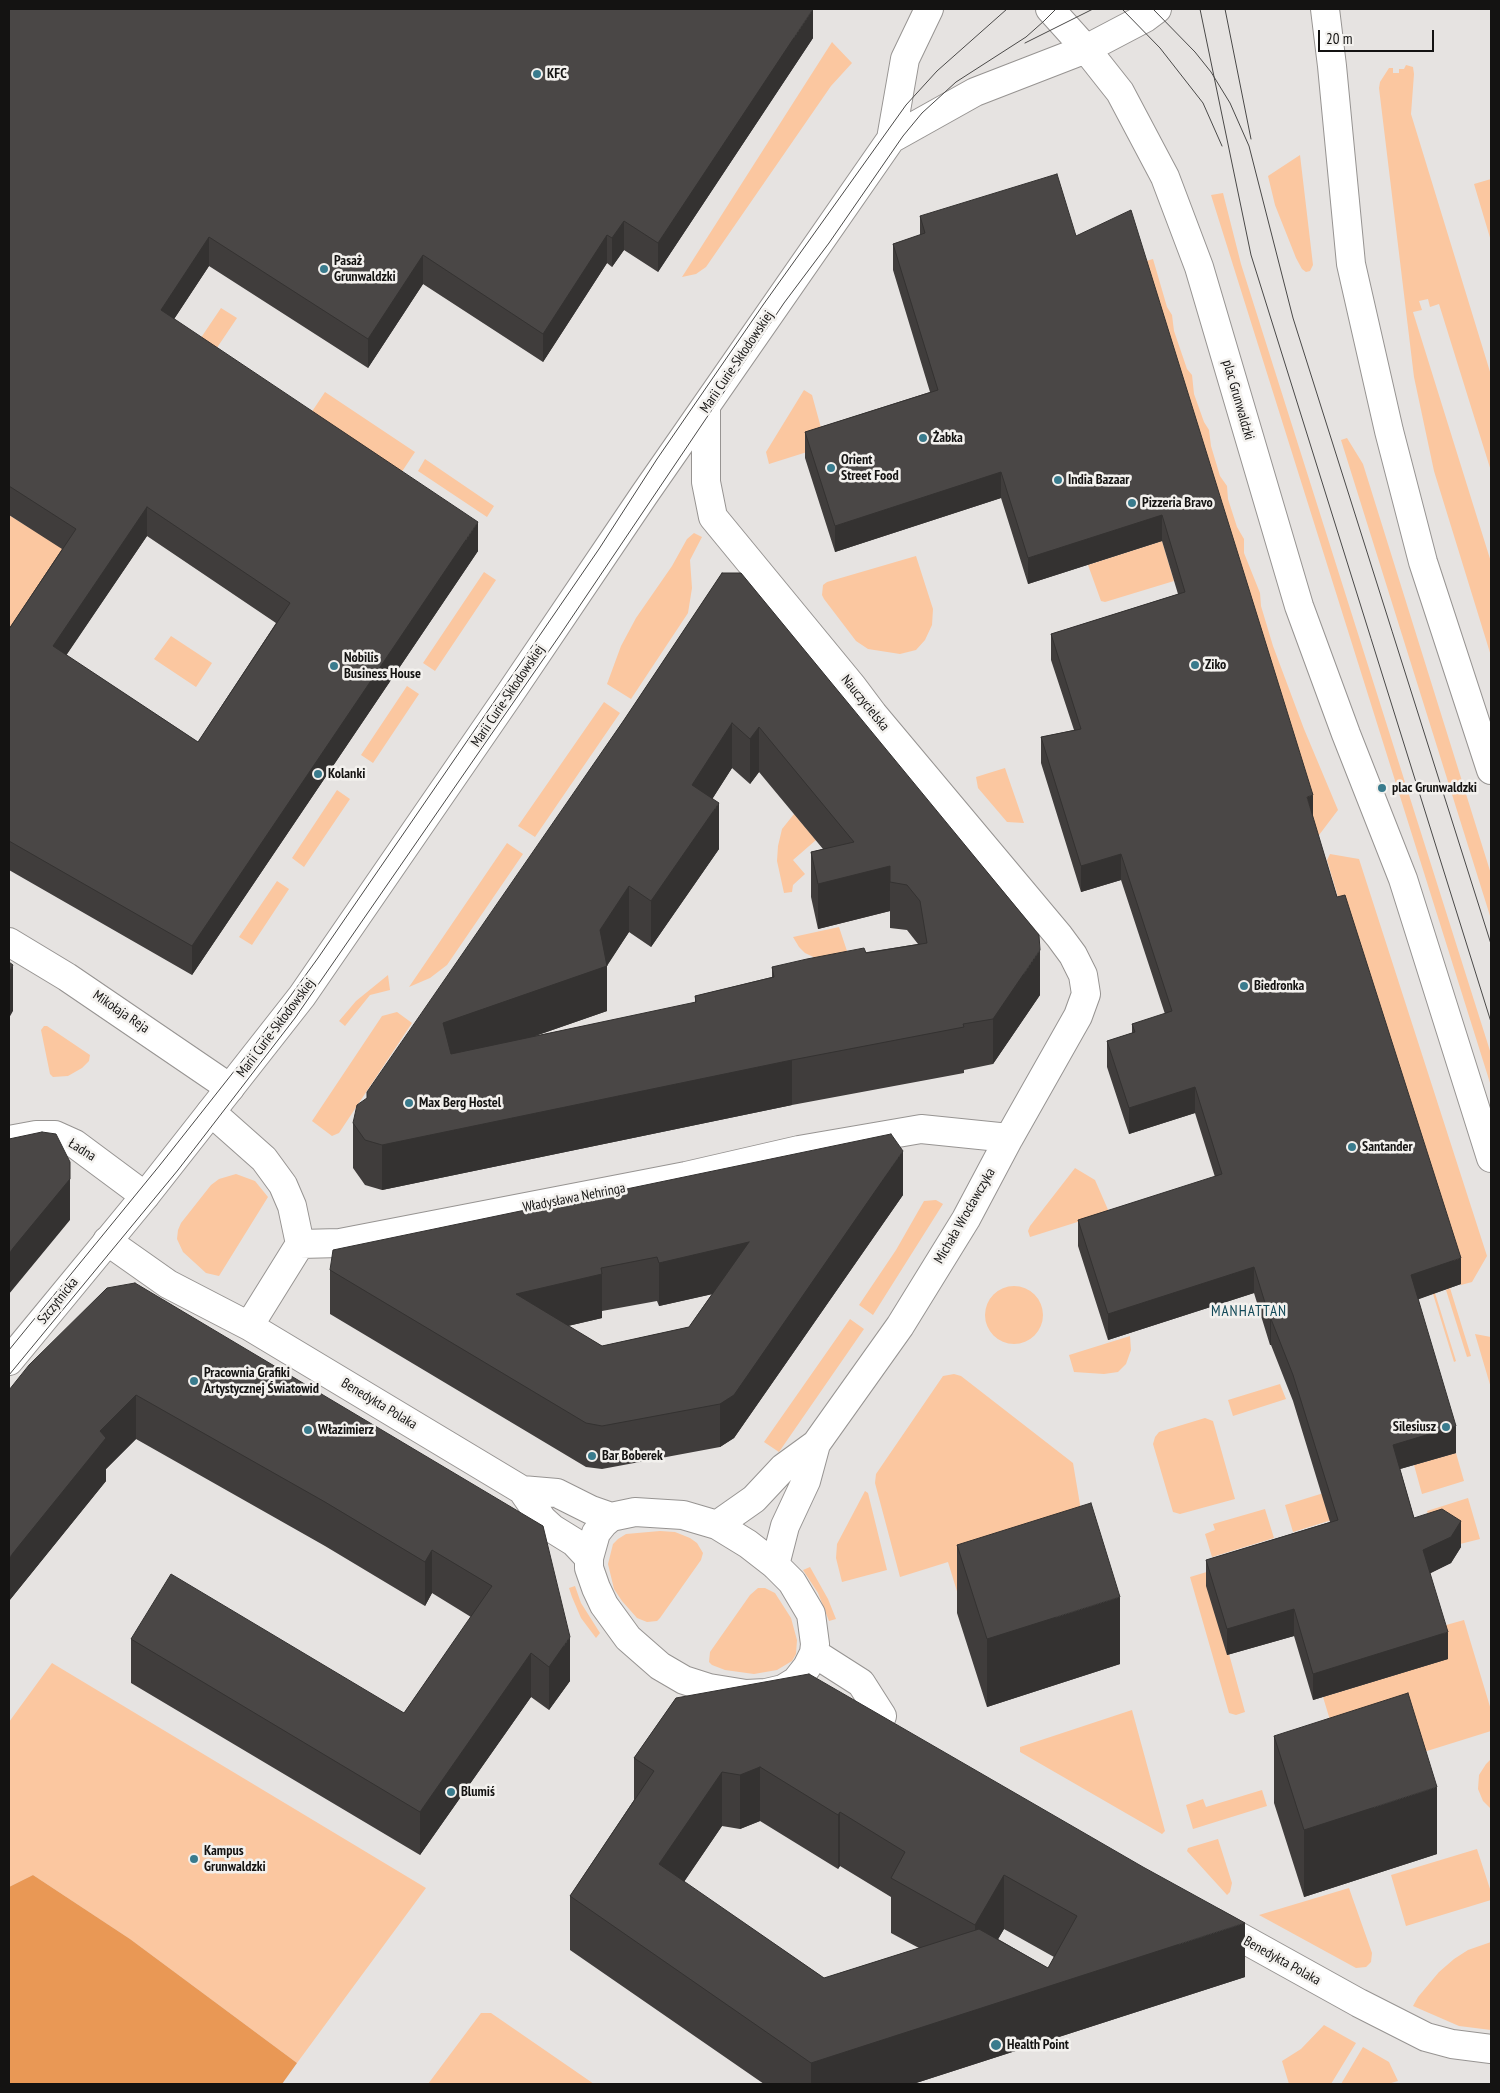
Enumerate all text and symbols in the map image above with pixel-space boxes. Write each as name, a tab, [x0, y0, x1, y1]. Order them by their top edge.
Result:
scale bar	[1320, 20, 1436, 52]
text: 20 m	[1326, 29, 1352, 48]
place label: KFC	[547, 66, 567, 82]
marker: KFC	[531, 68, 543, 80]
place label: Pasaż Grunwaldzki	[334, 253, 396, 286]
marker: Pasaż Grunwaldzki	[318, 263, 330, 275]
street label: Marii Curie-Skłodowskiej	[697, 308, 777, 416]
street label: plac Grunwaldzki	[1219, 358, 1257, 442]
place label: Żabka	[933, 430, 963, 446]
marker: Żabka	[917, 432, 929, 444]
place label: Orient Street Food	[841, 452, 899, 484]
marker: Orient Street Food	[825, 462, 837, 474]
place label: India Bazaar	[1068, 472, 1129, 488]
marker: India Bazaar	[1052, 474, 1064, 486]
place label: Pizzeria Bravo	[1142, 495, 1213, 511]
marker: Pizzeria Bravo	[1126, 497, 1138, 509]
street label: Marii Curie-Skłodowskiej	[468, 642, 548, 750]
place label: Nobilis Business House	[344, 650, 421, 682]
place label: Ziko	[1205, 657, 1226, 673]
marker: Ziko	[1189, 659, 1201, 671]
marker: Nobilis Business House	[328, 660, 340, 672]
street label: Nauczycielska	[837, 672, 893, 734]
place label: Kolanki	[328, 766, 365, 782]
marker: Kolanki	[312, 768, 324, 780]
place label: plac Grunwaldzki	[1392, 780, 1477, 796]
marker: plac Grunwaldzki	[1376, 782, 1388, 794]
street label: Marii Curie-Skłodowskiej	[233, 975, 319, 1081]
place label: Biedronka	[1254, 978, 1304, 994]
marker: Biedronka	[1238, 980, 1250, 992]
street label: Mikołaja Reja	[90, 987, 152, 1037]
place label: Max Berg Hostel	[419, 1095, 501, 1111]
marker: Max Berg Hostel	[403, 1097, 415, 1109]
street label: Ładna	[65, 1135, 99, 1165]
place label: Santander	[1362, 1139, 1413, 1155]
marker: Santander	[1346, 1141, 1358, 1153]
street label: Michała Wrocławczyka	[931, 1165, 999, 1267]
street label: Władysława Nehringa	[521, 1180, 627, 1216]
street label: Szczytnicka	[34, 1274, 82, 1328]
district label: MANHATTAN	[1210, 1303, 1288, 1321]
place label: Pracownia Grafiki Artystycznej Światowid	[204, 1365, 319, 1398]
marker: Pracownia Grafiki Artystycznej Światowid	[188, 1375, 200, 1387]
street label: Benedykta Polaka	[338, 1375, 420, 1433]
place label: Silesiusz	[1393, 1419, 1436, 1435]
marker: Silesiusz	[1440, 1421, 1452, 1433]
place label: Włazimierz	[318, 1422, 374, 1438]
marker: Włazimierz	[302, 1424, 314, 1436]
place label: Bar Boberek	[602, 1448, 663, 1464]
marker: Bar Boberek	[586, 1450, 598, 1462]
place label: Blumiś	[461, 1784, 495, 1800]
marker: Blumiś	[445, 1786, 457, 1798]
place label: Kampus Grunwaldzki	[204, 1843, 266, 1875]
marker: Kampus Grunwaldzki	[188, 1853, 200, 1865]
street label: Benedykta Polaka	[1241, 1933, 1323, 1989]
place label: Health Point	[1007, 2037, 1069, 2053]
marker: Health Point	[989, 2038, 1003, 2052]

